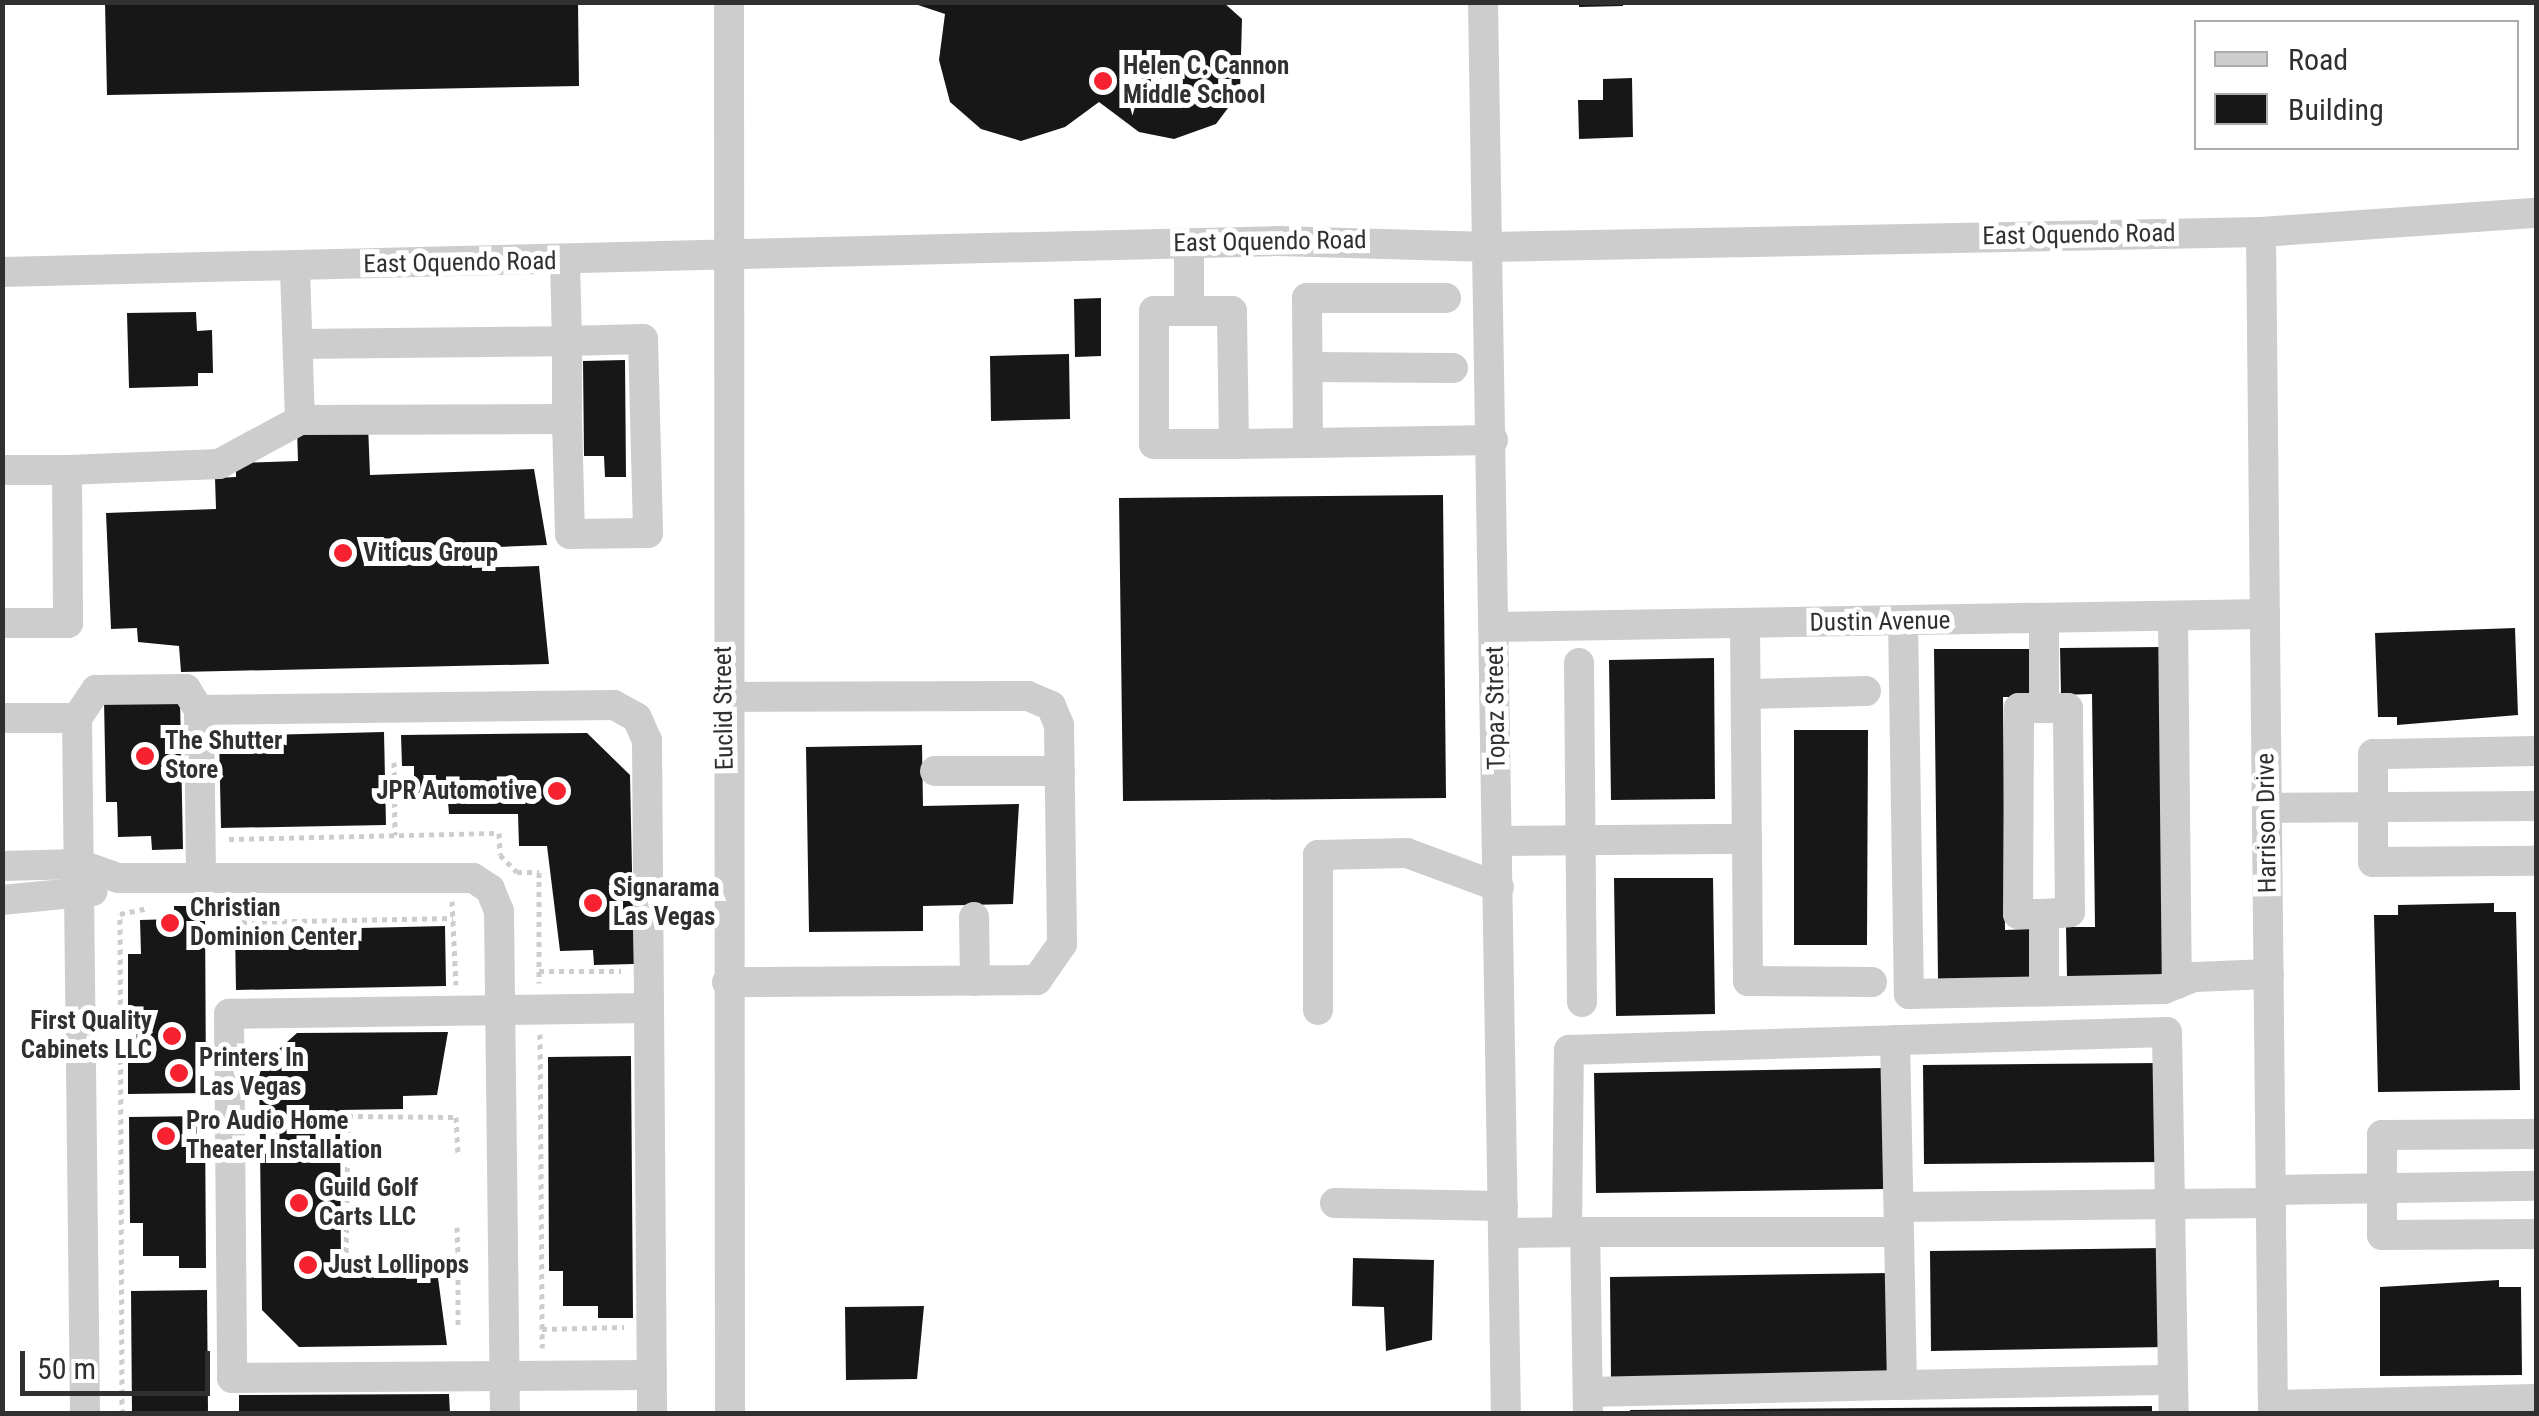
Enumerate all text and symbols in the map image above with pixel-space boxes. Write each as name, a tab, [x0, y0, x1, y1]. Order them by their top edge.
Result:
legend	[2194, 20, 2519, 150]
text: Road	[2288, 42, 2348, 77]
place label: Helen C. Cannon Middle School	[1123, 52, 1289, 111]
marker: Helen C. Cannon Middle School	[1092, 70, 1114, 92]
text: Building	[2288, 92, 2384, 127]
street label: East Oquendo Road	[1982, 218, 2176, 252]
street label: East Oquendo Road	[1173, 225, 1367, 259]
street label: East Oquendo Road	[363, 246, 557, 280]
place label: Viticus Group	[363, 538, 498, 568]
marker: Viticus Group	[332, 542, 354, 564]
street label: Dustin Avenue	[1809, 606, 1951, 638]
street label: Euclid Street	[708, 646, 740, 770]
street label: Topaz Street	[1480, 646, 1512, 770]
place label: The Shutter Store	[165, 727, 282, 786]
marker: The Shutter Store	[134, 745, 156, 767]
street label: Harrison Drive	[2251, 753, 2283, 893]
place label: JPR Automotive	[376, 776, 537, 806]
marker: JPR Automotive	[546, 780, 568, 802]
place label: Signarama Las Vegas	[613, 874, 719, 933]
marker: Signarama Las Vegas	[582, 892, 604, 914]
place label: Christian Dominion Center	[190, 894, 357, 953]
marker: Christian Dominion Center	[159, 912, 181, 934]
place label: First Quality Cabinets LLC	[21, 1007, 152, 1066]
marker: First Quality Cabinets LLC	[161, 1025, 183, 1047]
place label: Printers In Las Vegas	[199, 1044, 304, 1103]
marker: Printers In Las Vegas	[168, 1062, 190, 1084]
place label: Pro Audio Home Theater Installation	[186, 1107, 382, 1166]
marker: Pro Audio Home Theater Installation	[155, 1125, 177, 1147]
place label: Guild Golf Carts LLC	[319, 1174, 418, 1233]
marker: Guild Golf Carts LLC	[288, 1192, 310, 1214]
place label: Just Lollipops	[328, 1250, 469, 1280]
marker: Just Lollipops	[297, 1254, 319, 1276]
scale bar	[25, 1331, 215, 1393]
text: 50 m	[37, 1351, 96, 1386]

